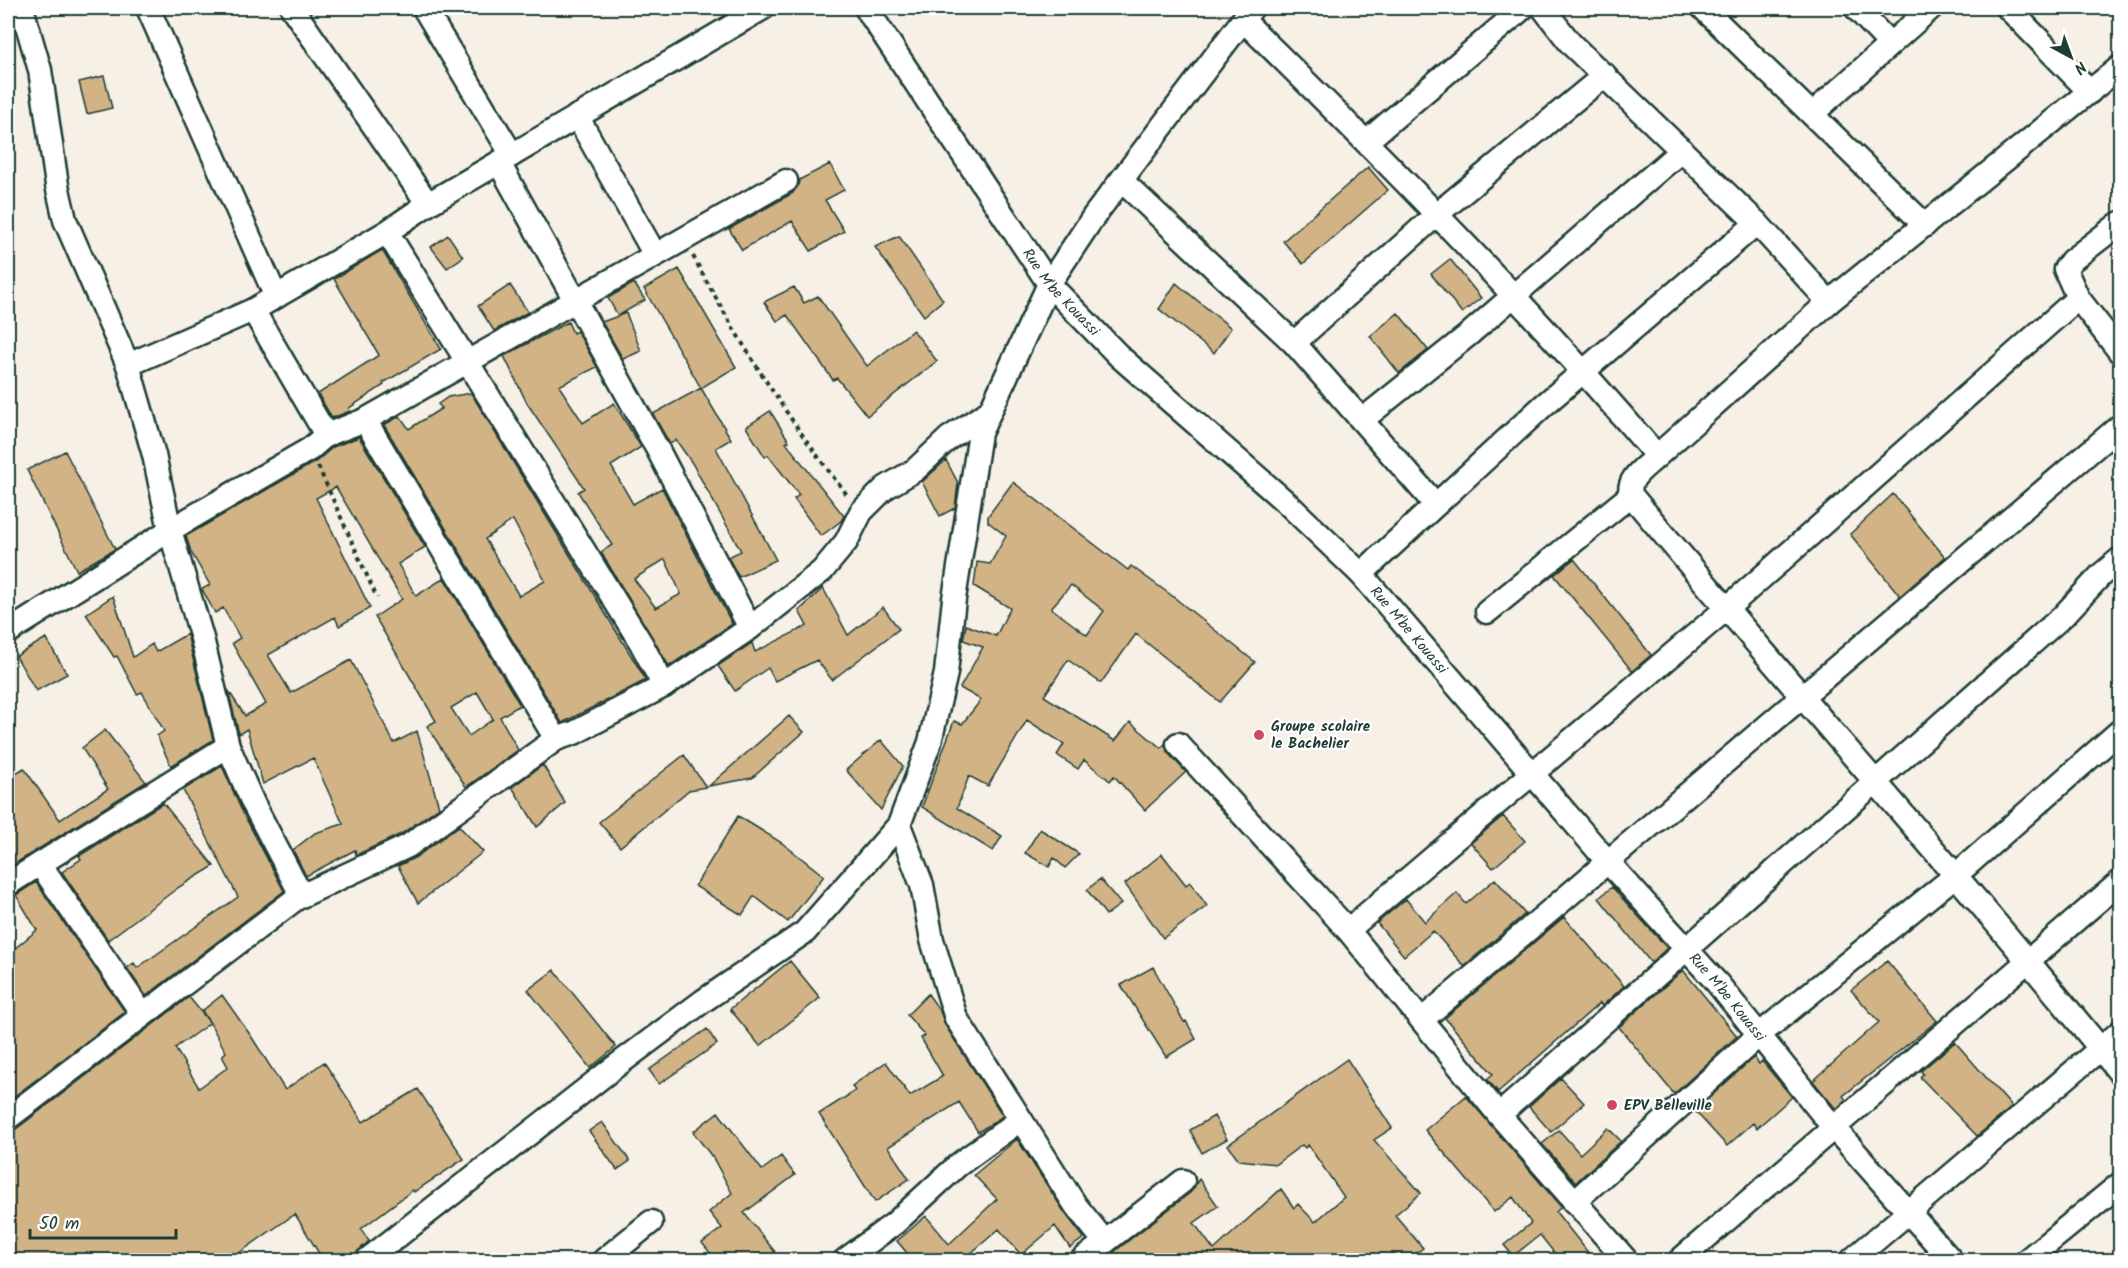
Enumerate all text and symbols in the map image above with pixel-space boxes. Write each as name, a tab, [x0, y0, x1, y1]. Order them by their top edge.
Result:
north arrow	[2041, 27, 2101, 87]
text: N	[2068, 54, 2092, 80]
street label: Rue M'be Kouassi	[1015, 244, 1106, 343]
street label: Rue M'be Kouassi	[1363, 581, 1454, 681]
place label: Groupe scolaire le Bachelier	[1271, 715, 1371, 756]
marker: Groupe scolaire le Bachelier	[1252, 728, 1266, 742]
street label: Rue M'be Kouassi	[1682, 948, 1772, 1048]
place label: EPV Belleville	[1624, 1094, 1712, 1118]
marker: EPV Belleville	[1605, 1098, 1619, 1112]
scale bar	[30, 1202, 176, 1240]
text: 50 m	[39, 1210, 79, 1239]

